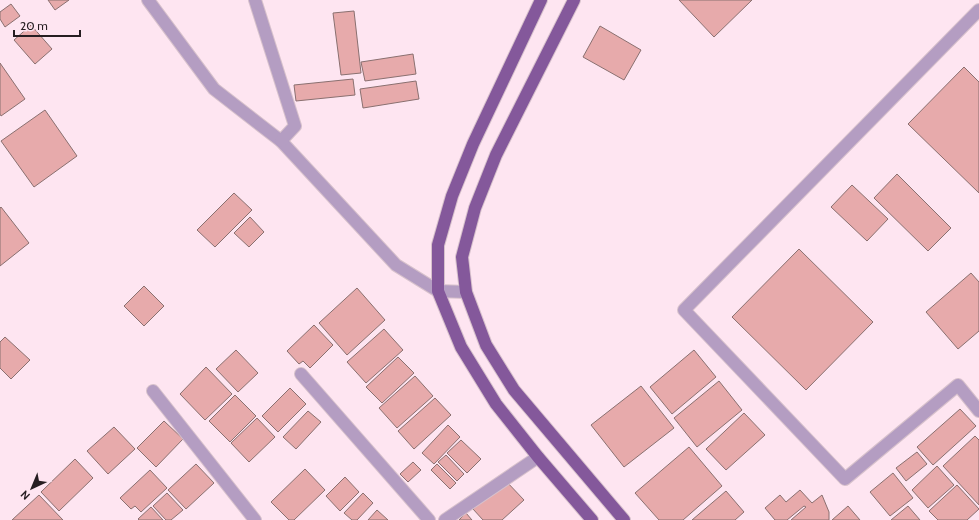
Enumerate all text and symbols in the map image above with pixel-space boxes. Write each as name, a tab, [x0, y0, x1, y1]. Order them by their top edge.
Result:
scale bar	[14, 12, 80, 38]
text: 20 m	[20, 18, 48, 33]
north arrow	[12, 468, 52, 508]
text: N	[17, 487, 33, 503]

